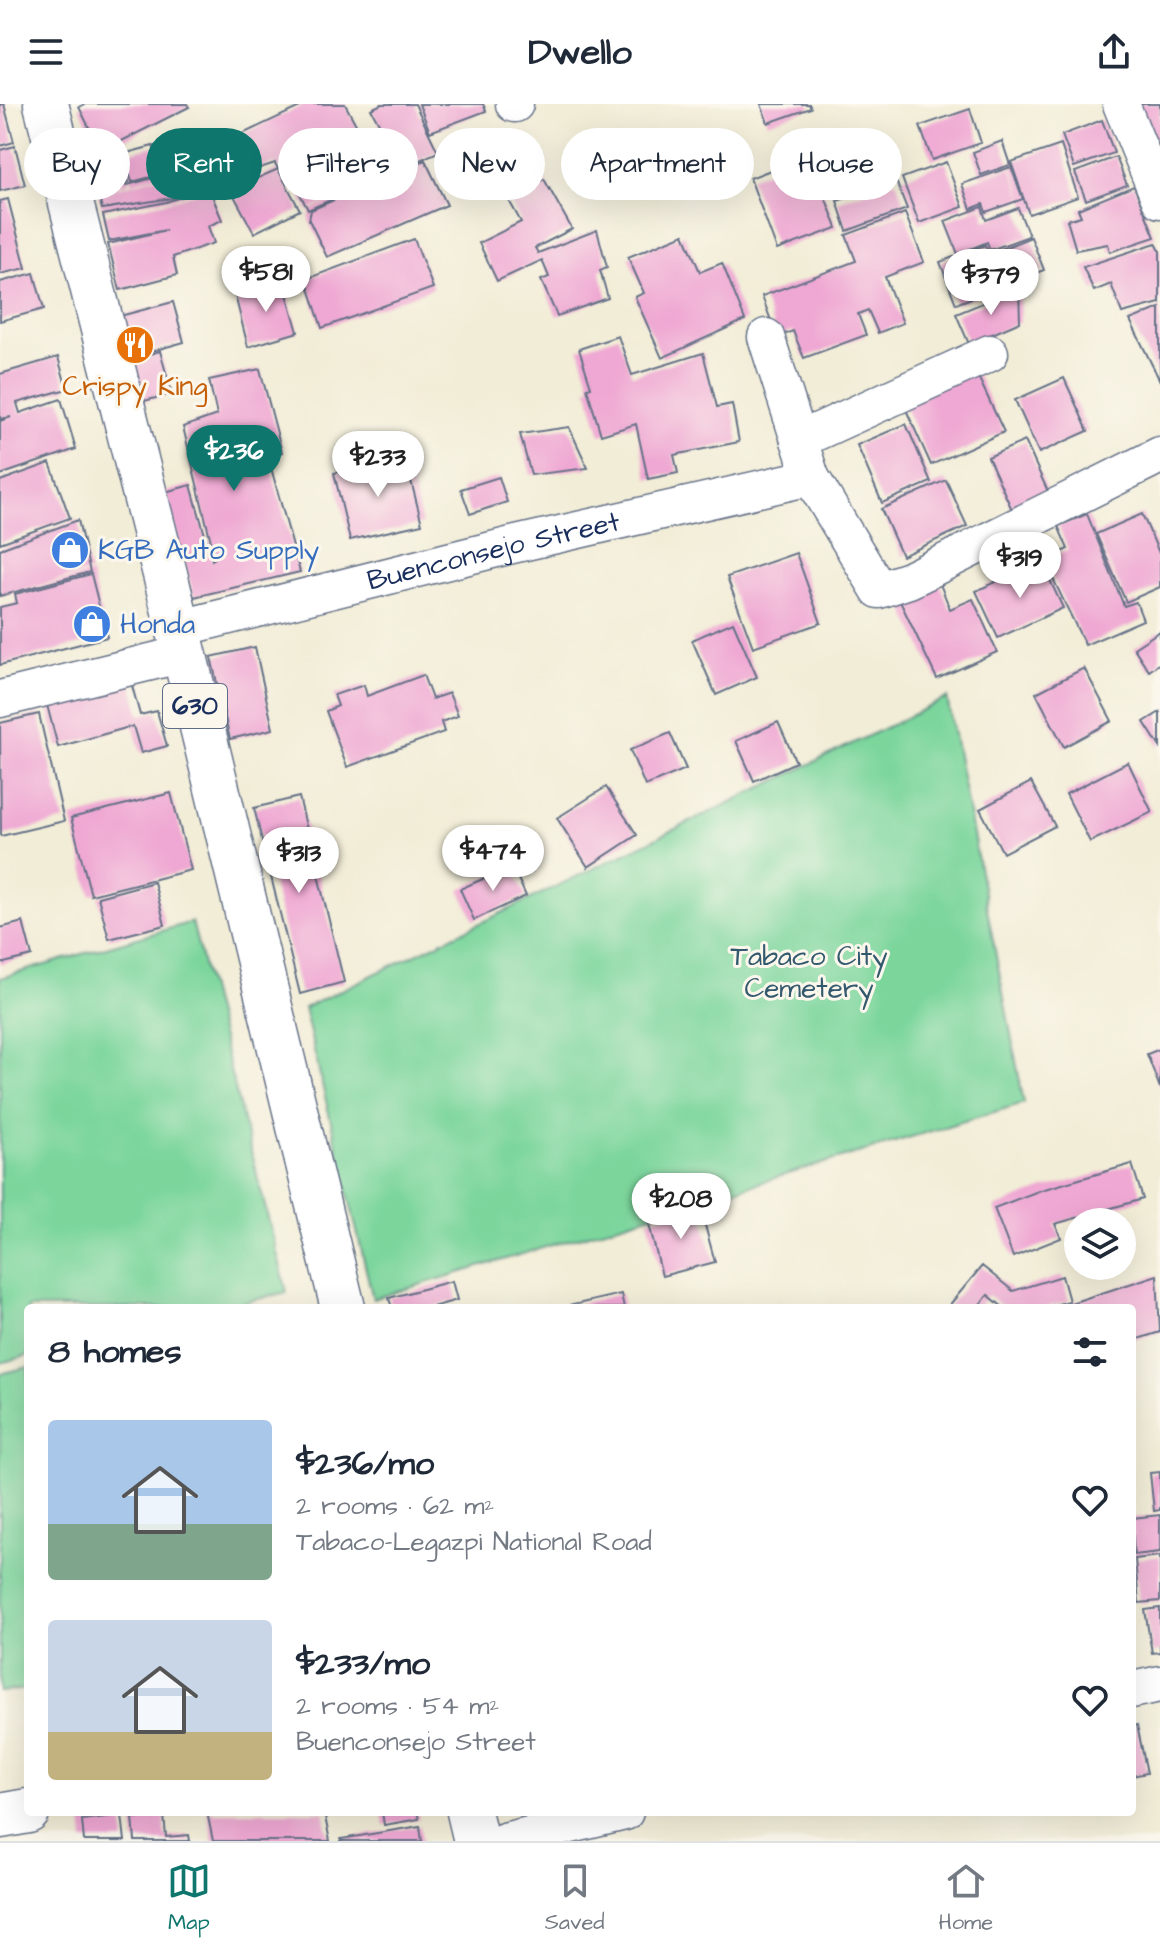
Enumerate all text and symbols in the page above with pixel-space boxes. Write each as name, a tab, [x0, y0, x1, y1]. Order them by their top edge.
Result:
text: Dwello	[528, 27, 632, 78]
icon: menu	[24, 30, 68, 74]
icon: share	[1092, 30, 1136, 74]
chip: Buy	[24, 128, 130, 200]
chip: Rent	[146, 128, 262, 200]
chip: Filters	[278, 128, 418, 200]
chip: New	[434, 128, 545, 200]
chip: Apartment	[561, 128, 754, 200]
chip: House	[770, 128, 902, 200]
pin: $581	[219, 246, 313, 314]
pin: $379	[944, 249, 1038, 317]
text: $581	[239, 254, 293, 290]
text: $379	[962, 257, 1020, 293]
restaurant icon: Crispy King	[114, 324, 156, 366]
place label: Crispy King	[62, 367, 208, 408]
pin: $236	[187, 425, 281, 493]
pin: $233	[331, 431, 425, 499]
text: $236	[205, 433, 263, 469]
text: $233	[350, 439, 406, 475]
street label: Buenconsejo Street	[363, 501, 624, 600]
shop icon: KGB Auto Supply	[49, 529, 91, 571]
place label: KGB Auto Supply	[98, 531, 319, 572]
pin: $319	[973, 532, 1067, 600]
text: $319	[997, 540, 1043, 576]
shop icon: Honda	[71, 603, 113, 645]
place label: Honda	[120, 605, 195, 644]
road number: 630	[163, 684, 227, 728]
pin: $474	[446, 825, 540, 893]
pin: $313	[252, 827, 346, 895]
text: $474	[460, 833, 526, 869]
text: $313	[277, 835, 321, 871]
park label: Tabaco City Cemetery	[730, 937, 888, 1010]
pin: $208	[634, 1173, 728, 1241]
text: $208	[650, 1181, 712, 1217]
map controls	[1064, 1208, 1136, 1280]
button: layers	[1064, 1208, 1136, 1280]
text: 8 homes	[48, 1328, 182, 1376]
icon: filters	[1068, 1330, 1112, 1374]
text: $236/mo	[296, 1440, 434, 1488]
icon: home	[112, 1452, 208, 1548]
icon: heart	[1068, 1478, 1112, 1522]
text: 2 rooms · 62 m²	[296, 1488, 494, 1524]
text: Tabaco-Legazpi National Road	[296, 1524, 652, 1560]
text: $233/mo	[296, 1640, 430, 1688]
icon: home	[112, 1652, 208, 1748]
icon: heart	[1068, 1678, 1112, 1722]
text: 2 rooms · 54 m²	[296, 1688, 499, 1724]
text: Buenconsejo Street	[296, 1724, 536, 1760]
tab: Map	[167, 1859, 211, 1938]
tab: Saved	[545, 1859, 605, 1938]
tab: Home	[938, 1859, 993, 1938]

